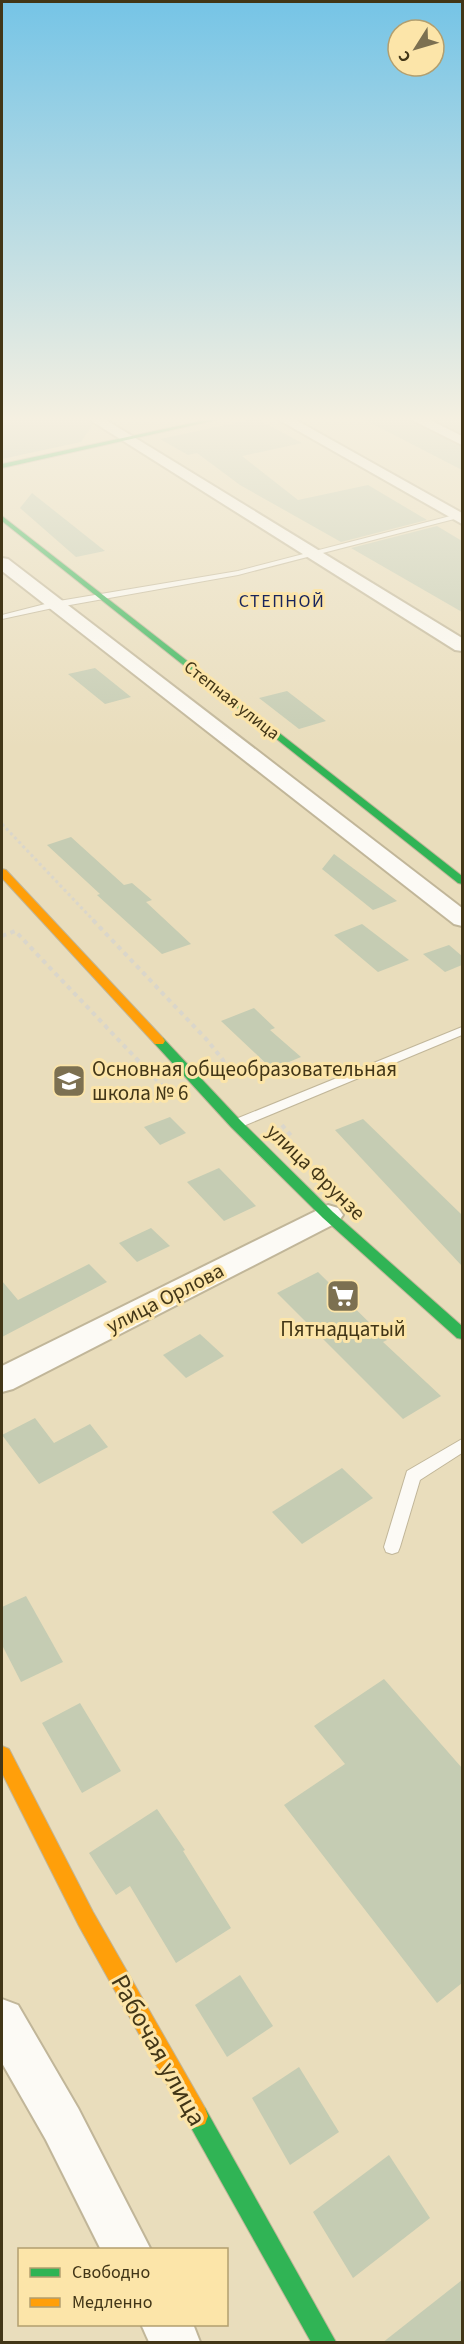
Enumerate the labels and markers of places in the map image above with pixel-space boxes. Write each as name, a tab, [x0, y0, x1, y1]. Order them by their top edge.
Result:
place label: Основная общеобразовательная школа № 6	[92, 1054, 397, 1108]
school or university icon: Основная общеобразовательная школа № 6	[51, 1063, 87, 1099]
supermarket icon: Пятнадцатый	[325, 1278, 361, 1314]
place label: Пятнадцатый	[280, 1314, 406, 1344]

